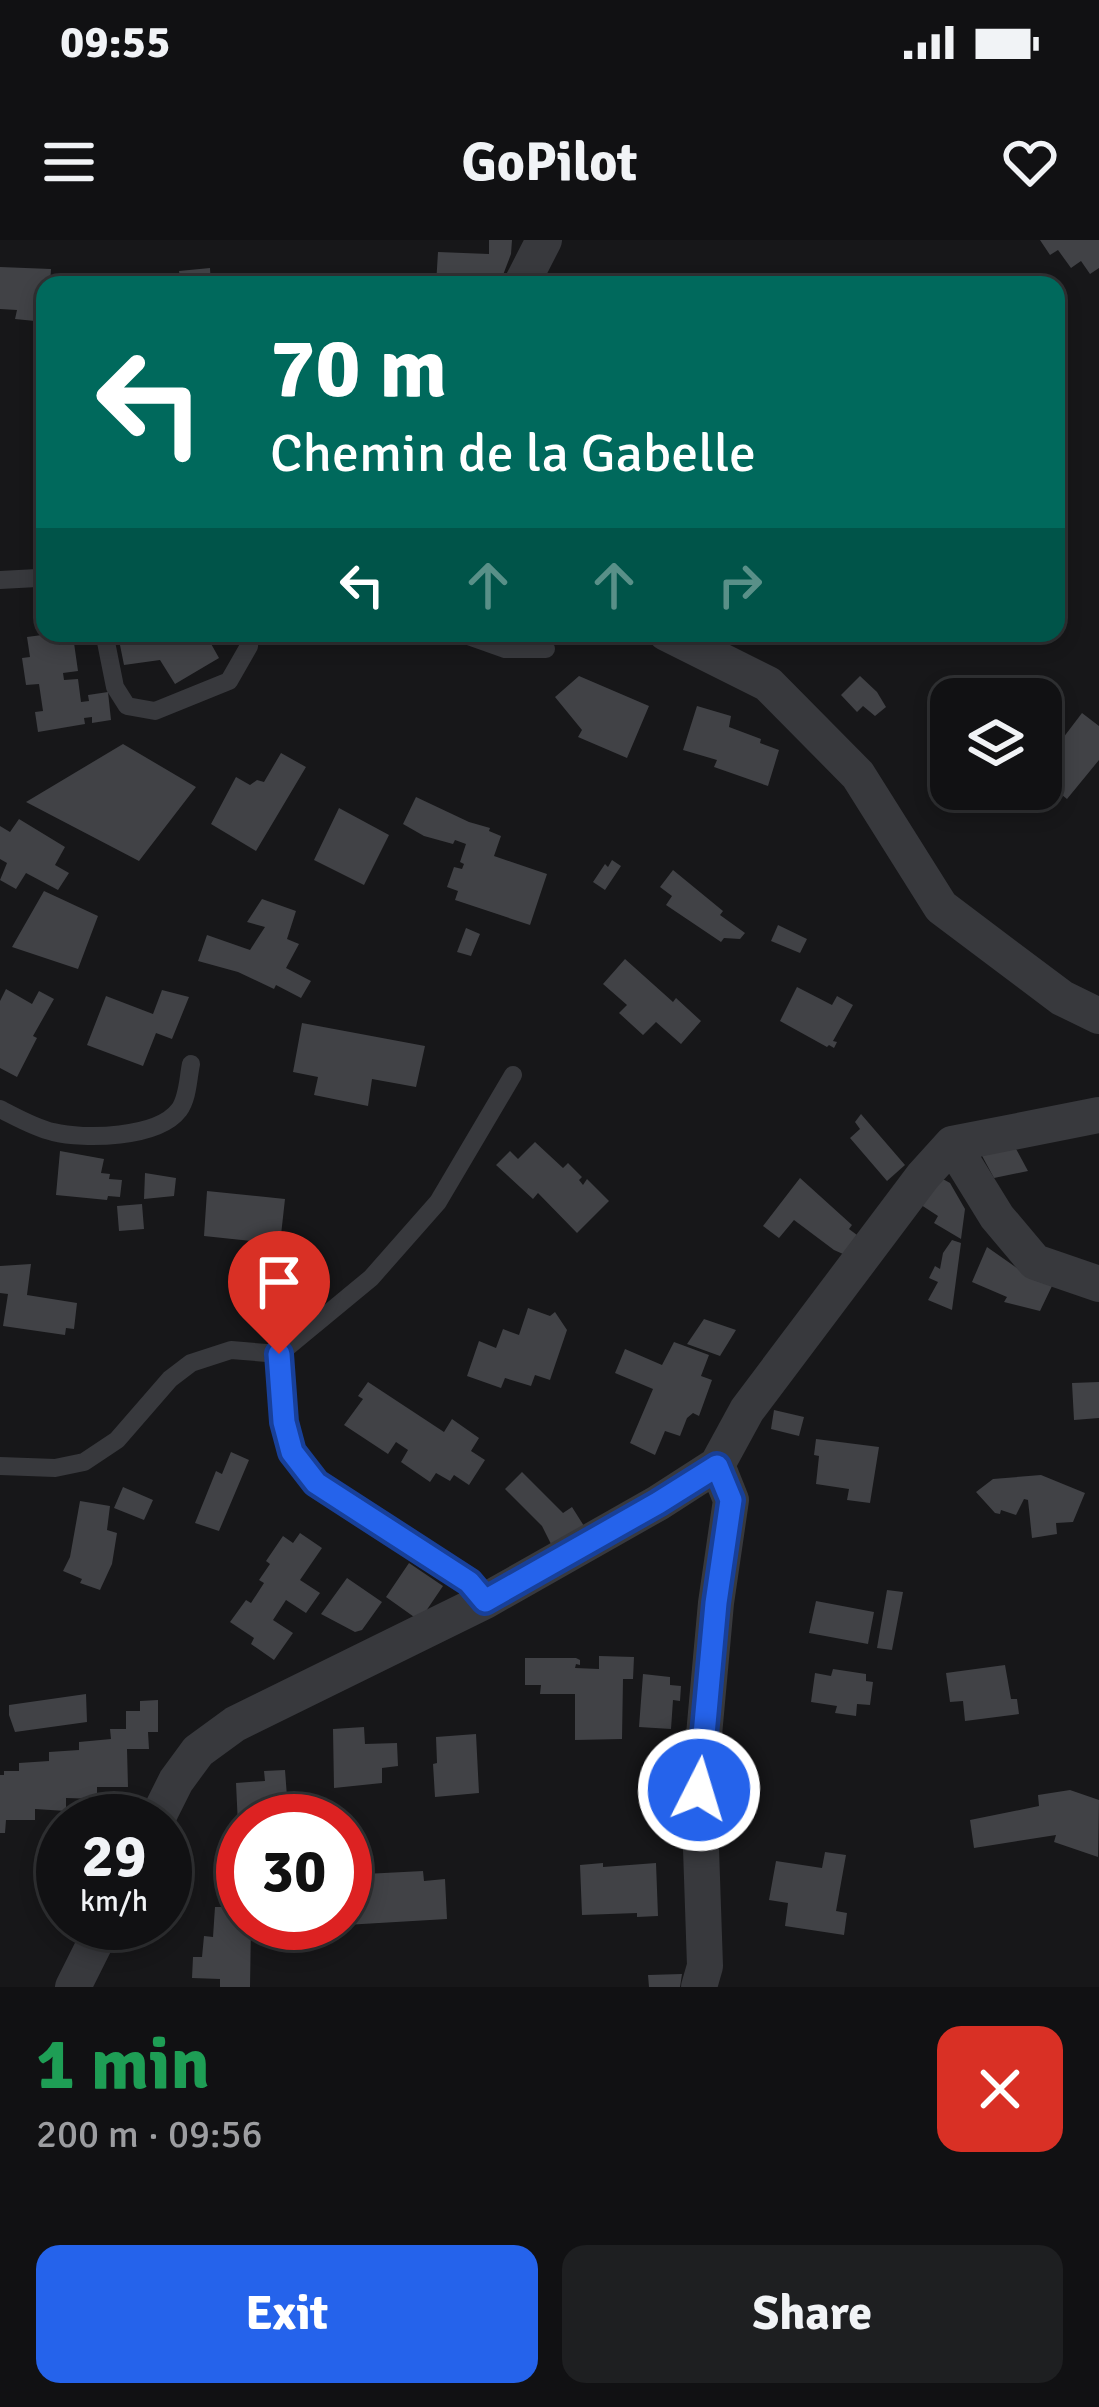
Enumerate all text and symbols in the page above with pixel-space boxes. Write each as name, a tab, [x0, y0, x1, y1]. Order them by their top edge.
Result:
text: 09:55	[60, 15, 170, 70]
icon: menu	[36, 129, 102, 195]
text: GoPilot	[461, 129, 638, 196]
icon: heart	[997, 129, 1063, 195]
text: 70 m	[270, 317, 447, 421]
icon: left	[72, 324, 228, 480]
text: Chemin de la Gabelle	[270, 420, 756, 487]
icon: left	[329, 552, 395, 618]
icon: ahead	[455, 552, 521, 618]
icon: ahead	[581, 552, 647, 618]
icon: right	[707, 552, 773, 618]
map controls	[930, 678, 1062, 810]
button: layers	[930, 678, 1062, 810]
pin	[228, 1231, 330, 1354]
icon: arrive	[246, 1249, 312, 1315]
position arrow	[636, 1727, 762, 1853]
speed limit sign: 30	[216, 1794, 372, 1950]
text: 29	[82, 1820, 146, 1894]
text: km/h	[80, 1883, 148, 1920]
text: 1 min	[36, 2020, 210, 2109]
button: close	[937, 2026, 1063, 2152]
text: 200 m · 09:56	[36, 2110, 263, 2158]
button: Exit	[36, 2245, 538, 2383]
button: Share	[562, 2245, 1063, 2383]

